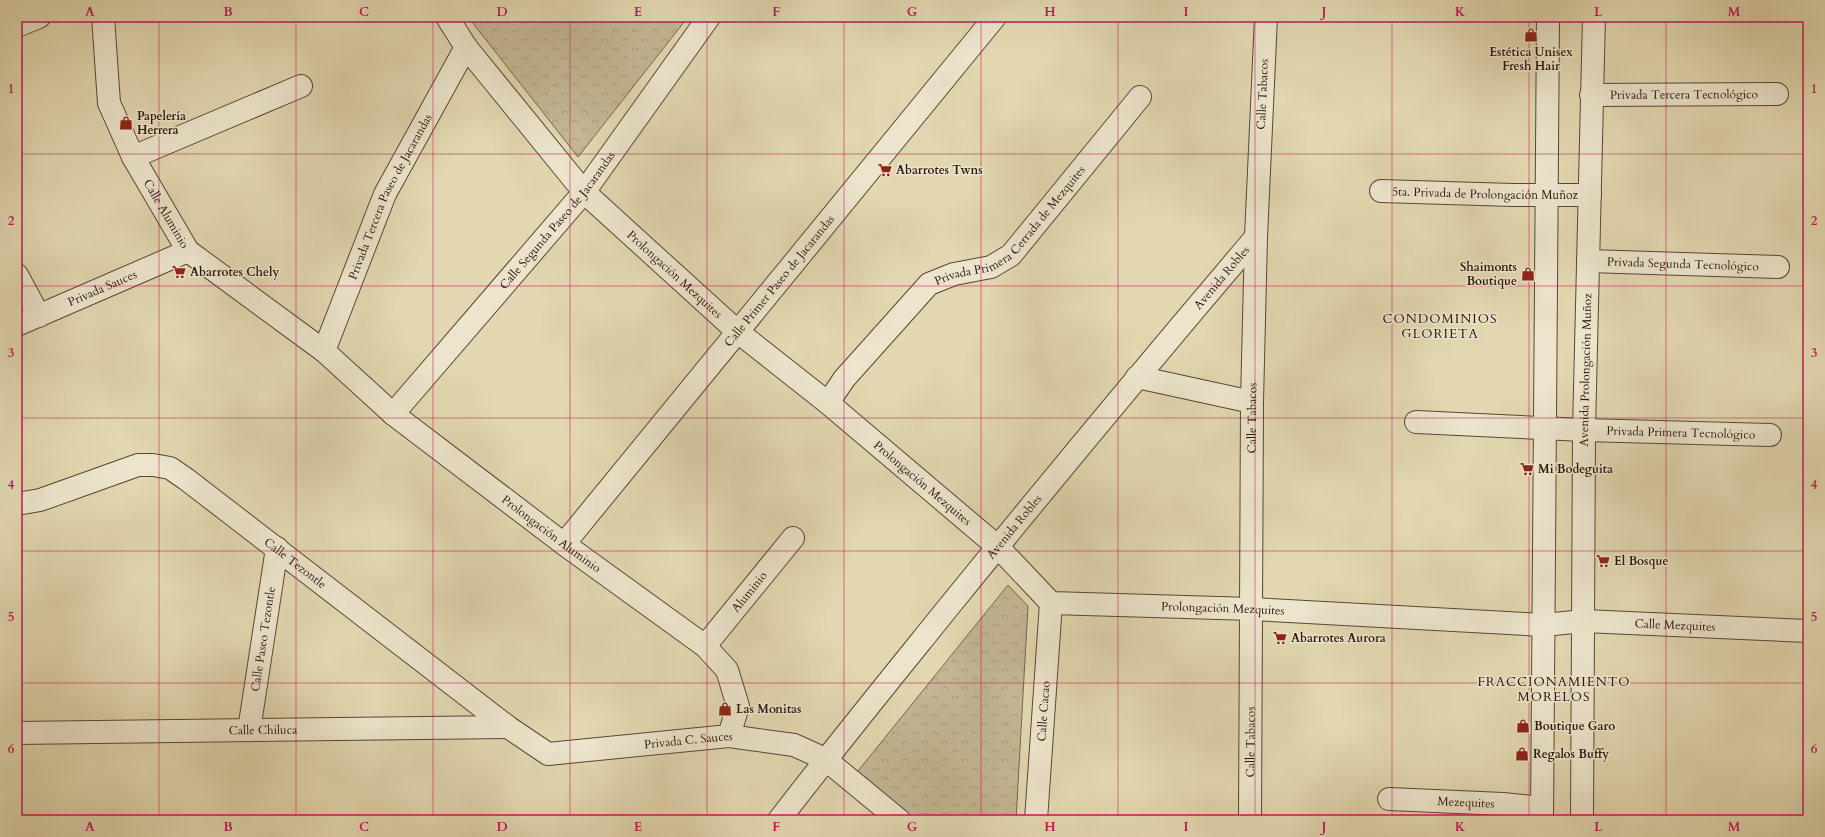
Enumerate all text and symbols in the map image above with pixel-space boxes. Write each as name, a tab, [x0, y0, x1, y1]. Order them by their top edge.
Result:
text: A	[85, 3, 95, 21]
text: B	[223, 3, 233, 21]
text: C	[359, 3, 369, 21]
text: D	[496, 3, 508, 21]
text: E	[634, 3, 642, 21]
text: F	[772, 3, 780, 21]
text: G	[907, 3, 918, 21]
text: H	[1044, 3, 1056, 21]
text: I	[1183, 3, 1189, 21]
text: J	[1320, 3, 1327, 21]
text: K	[1455, 3, 1466, 21]
text: L	[1594, 3, 1603, 21]
text: M	[1728, 3, 1741, 21]
shop icon: Estética Unisex Fresh Hair	[1523, 27, 1539, 43]
place label: Estética Unisex Fresh Hair	[1489, 44, 1573, 74]
street label: Calle Tabacos	[1253, 58, 1272, 130]
text: 1	[8, 80, 14, 98]
text: 1	[1811, 80, 1817, 98]
street label: Privada Tercera Tecnológico	[1610, 86, 1759, 103]
place label: Papelería Herrera	[137, 108, 186, 138]
street label: Privada Tercera Paseo de Jacarandas	[344, 111, 436, 282]
shop icon: Papelería Herrera	[118, 115, 134, 131]
street label: Calle Segunda Paseo de Jacarandas	[496, 148, 619, 293]
supermarket icon: Abarrotes Twns	[877, 162, 893, 178]
place label: Abarrotes Twns	[896, 162, 983, 178]
street label: Privada Primera Cerrada de Mezquites	[932, 162, 1089, 289]
street label: Calle Aluminio	[140, 176, 193, 252]
street label: 5ta. Privada de Prolongación Muñoz	[1392, 183, 1578, 203]
text: 2	[8, 212, 15, 230]
street label: Calle Primer Paseo de Jacarandas	[721, 212, 838, 350]
text: 2	[1811, 212, 1818, 230]
street label: Prolongación Mezquites	[624, 227, 726, 322]
street label: Avenida Robles	[1190, 242, 1253, 313]
street label: Privada Segunda Tecnológico	[1607, 254, 1760, 274]
place label: Shaimonts Boutique	[1460, 259, 1517, 289]
supermarket icon: Abarrotes Chely	[171, 264, 187, 280]
place label: Abarrotes Chely	[190, 264, 279, 280]
street label: Privada Sauces	[65, 266, 139, 310]
shop icon: Shaimonts Boutique	[1520, 266, 1536, 282]
street label: Avenida Prolongación Muñoz	[1576, 293, 1595, 447]
district label: CONDOMINIOS GLORIETA	[1382, 310, 1498, 343]
text: 3	[8, 344, 15, 362]
text: 3	[1811, 344, 1818, 362]
street label: Calle Tabacos	[1244, 382, 1260, 453]
street label: Privada Primera Tecnológico	[1606, 423, 1756, 443]
street label: Prolongación Mezquites	[870, 437, 975, 529]
supermarket icon: Mi Bodeguita	[1519, 461, 1535, 477]
place label: Mi Bodeguita	[1538, 461, 1613, 477]
text: 4	[8, 476, 15, 494]
text: 4	[1811, 476, 1818, 494]
street label: Prolongación Aluminio	[498, 491, 605, 576]
street label: Avenida Robles	[983, 491, 1045, 562]
street label: Calle Tezontle	[261, 534, 330, 592]
supermarket icon: El Bosque	[1595, 553, 1611, 569]
place label: El Bosque	[1614, 553, 1668, 569]
street label: Aluminio	[728, 568, 771, 616]
street label: Calle Paseo Tezontle	[247, 585, 279, 693]
street label: Prolongación Mezquites	[1161, 598, 1285, 619]
text: 5	[8, 608, 14, 626]
text: 5	[1811, 608, 1817, 626]
street label: Calle Mezquites	[1634, 615, 1716, 635]
supermarket icon: Abarrotes Aurora	[1272, 630, 1288, 646]
place label: Abarrotes Aurora	[1291, 630, 1386, 646]
district label: FRACCIONAMIENTO MORELOS	[1477, 673, 1631, 706]
street label: Calle Cacao	[1033, 680, 1054, 742]
shop icon: Las Monitas	[717, 701, 733, 717]
place label: Las Monitas	[736, 701, 802, 717]
street label: Calle Tabacos	[1242, 707, 1259, 777]
shop icon: Boutique Garo	[1515, 718, 1531, 734]
place label: Boutique Garo	[1534, 718, 1615, 734]
street label: Calle Chiluca	[229, 722, 298, 738]
street label: Privada C. Sauces	[643, 728, 734, 752]
text: 6	[8, 740, 15, 758]
text: 6	[1811, 740, 1818, 758]
shop icon: Regalos Buffy	[1514, 746, 1530, 762]
place label: Regalos Buffy	[1533, 746, 1609, 762]
street label: Mezequites	[1437, 793, 1495, 812]
text: A	[85, 818, 95, 836]
text: B	[223, 818, 233, 836]
text: C	[359, 818, 369, 836]
text: D	[496, 818, 508, 836]
text: E	[634, 818, 642, 836]
text: F	[772, 818, 780, 836]
text: G	[907, 818, 918, 836]
text: H	[1044, 818, 1056, 836]
text: I	[1183, 818, 1189, 836]
text: J	[1320, 818, 1327, 836]
text: K	[1455, 818, 1466, 836]
text: L	[1594, 818, 1603, 836]
text: M	[1728, 818, 1741, 836]

